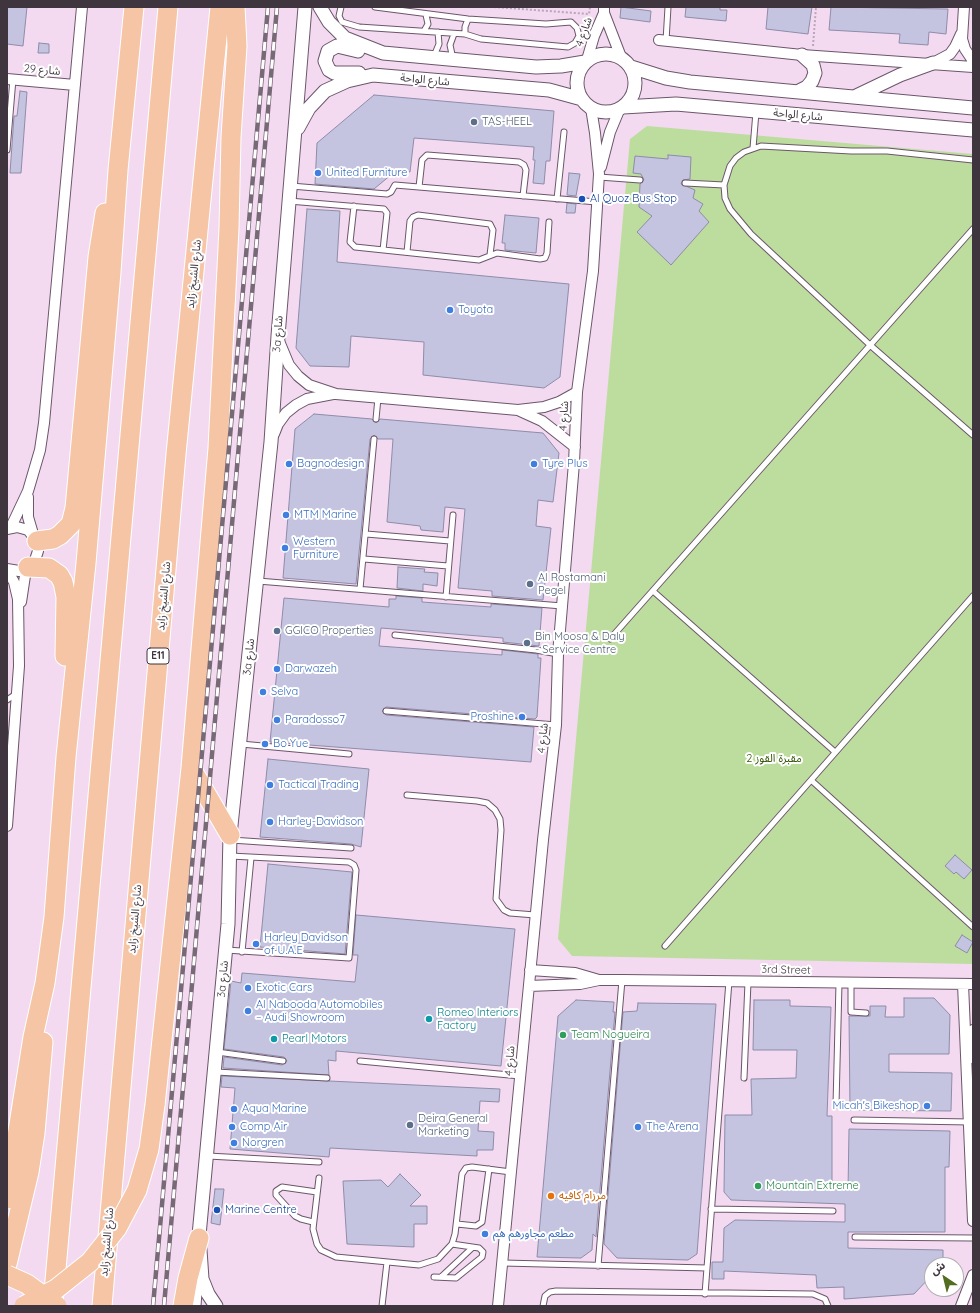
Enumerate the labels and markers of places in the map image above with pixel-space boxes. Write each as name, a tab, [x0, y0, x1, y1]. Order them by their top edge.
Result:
place label: TAS-HEEL	[482, 115, 532, 129]
marker: TAS-HEEL	[469, 117, 479, 127]
place label: United Furniture	[326, 166, 408, 180]
marker: United Furniture	[313, 168, 323, 178]
place label: Al Quoz Bus Stop	[590, 192, 677, 206]
marker: Al Quoz Bus Stop	[577, 194, 587, 204]
place label: Toyota	[458, 303, 493, 317]
marker: Toyota	[445, 305, 455, 315]
place label: Bagnodesign	[297, 457, 364, 471]
place label: Tyre Plus	[542, 457, 588, 471]
marker: Bagnodesign	[284, 459, 294, 469]
marker: Tyre Plus	[529, 459, 539, 469]
place label: MTM Marine	[294, 508, 357, 522]
marker: MTM Marine	[281, 510, 291, 520]
place label: Western Furniture	[293, 535, 338, 561]
marker: Western Furniture	[280, 543, 290, 553]
place label: Al Rostamani Pegel	[538, 571, 606, 597]
marker: Al Rostamani Pegel	[525, 579, 535, 589]
place label: GGICO Properties	[285, 624, 373, 638]
marker: GGICO Properties	[272, 626, 282, 636]
place label: Bin Moosa & Daly - Service Centre	[535, 630, 625, 656]
marker: Bin Moosa & Daly - Service Centre	[522, 638, 532, 648]
place label: Darwazeh	[285, 662, 337, 676]
marker: Darwazeh	[272, 664, 282, 674]
place label: Selva	[271, 685, 298, 699]
marker: Selva	[258, 687, 268, 697]
place label: Proshine	[470, 710, 514, 724]
marker: Proshine	[517, 712, 527, 722]
place label: Paradosso7	[285, 713, 345, 727]
marker: Paradosso7	[272, 715, 282, 725]
place label: Bo Yue	[273, 737, 308, 751]
marker: Bo Yue	[260, 739, 270, 749]
place label: Tactical Trading	[278, 778, 359, 792]
marker: Tactical Trading	[265, 780, 275, 790]
place label: Harley-Davidson	[278, 815, 363, 829]
marker: Harley-Davidson	[265, 817, 275, 827]
place label: Harley Davidson of U.A.E	[264, 931, 348, 957]
marker: Harley Davidson of U.A.E	[251, 939, 261, 949]
place label: Exotic Cars	[256, 981, 312, 995]
marker: Exotic Cars	[243, 983, 253, 993]
place label: Al Nabooda Automobiles – Audi Showroom	[256, 998, 383, 1024]
marker: Al Nabooda Automobiles – Audi Showroom	[243, 1006, 253, 1016]
place label: Romeo Interiors Factory	[437, 1006, 518, 1032]
marker: Romeo Interiors Factory	[424, 1014, 434, 1024]
place label: Team Nogueira	[571, 1028, 649, 1042]
marker: Team Nogueira	[558, 1030, 568, 1040]
place label: Pearl Motors	[282, 1032, 347, 1046]
marker: Pearl Motors	[269, 1034, 279, 1044]
place label: Micah's Bikeshop	[833, 1099, 919, 1113]
marker: Micah's Bikeshop	[922, 1101, 932, 1111]
place label: Aqua Marine	[242, 1102, 307, 1116]
marker: Aqua Marine	[229, 1104, 239, 1114]
place label: Deira General Marketing	[418, 1112, 488, 1138]
place label: Comp Air	[240, 1120, 287, 1134]
marker: Deira General Marketing	[405, 1120, 415, 1130]
place label: The Arena	[646, 1120, 698, 1134]
marker: Comp Air	[227, 1122, 237, 1132]
marker: The Arena	[633, 1122, 643, 1132]
place label: Norgren	[242, 1136, 284, 1150]
marker: Norgren	[229, 1138, 239, 1148]
place label: Mountain Extreme	[766, 1179, 859, 1193]
marker: Mountain Extreme	[753, 1181, 763, 1191]
place label: مرزام كافيه	[559, 1189, 606, 1203]
marker: مرزام كافيه	[546, 1191, 556, 1201]
place label: Marine Centre	[225, 1203, 297, 1217]
marker: Marine Centre	[212, 1205, 222, 1215]
place label: مطعم مجاورهم هم	[493, 1227, 574, 1241]
marker: مطعم مجاورهم هم	[480, 1229, 490, 1239]

